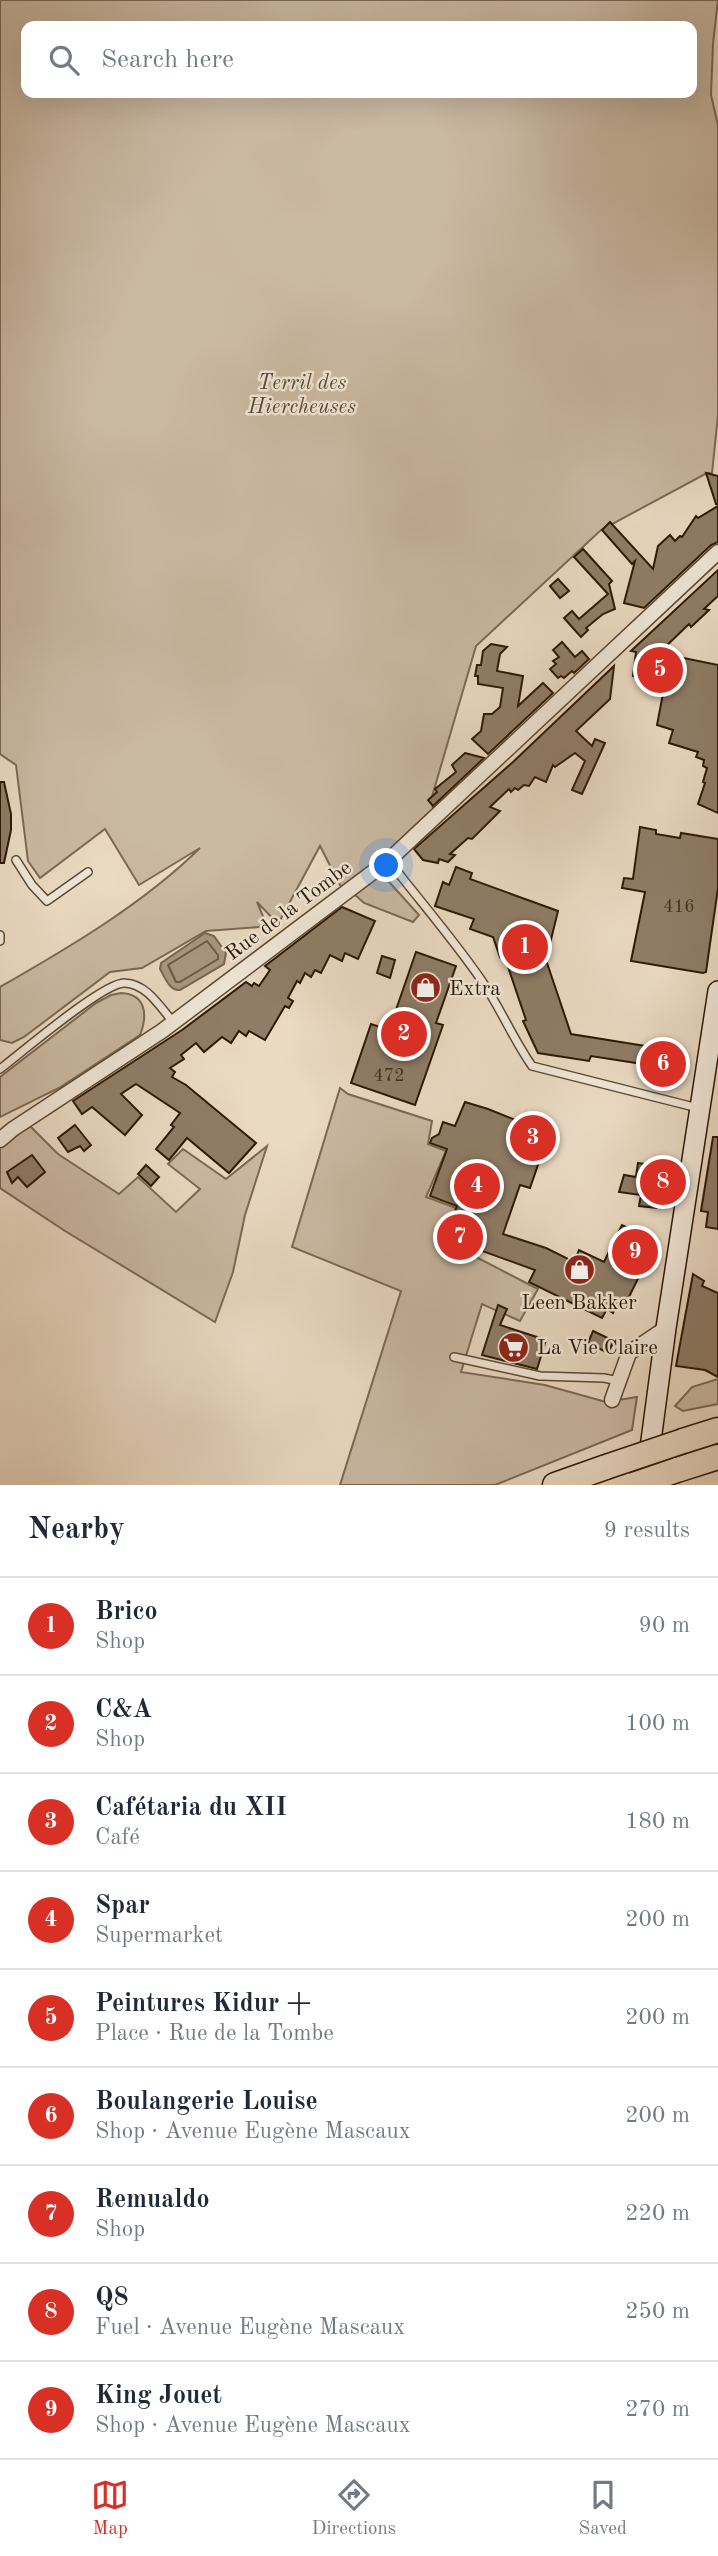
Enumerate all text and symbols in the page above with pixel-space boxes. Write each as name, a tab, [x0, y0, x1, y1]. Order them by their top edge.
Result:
search box	[21, 21, 697, 98]
icon: search	[45, 41, 83, 79]
text: Search here	[101, 47, 234, 73]
park label: Terril des Hiercheuses	[247, 373, 356, 418]
pin: 5	[637, 644, 683, 696]
your location	[369, 848, 403, 882]
street label: Rue de la Tombe	[222, 857, 356, 965]
house number: 416	[663, 898, 695, 916]
pin: 1	[502, 921, 548, 973]
shop icon: Extra	[409, 971, 443, 1005]
place label: Extra	[449, 979, 501, 1000]
pin: 2	[381, 1008, 427, 1060]
pin: 6	[640, 1038, 686, 1090]
house number: 472	[373, 1067, 405, 1085]
pin: 3	[510, 1112, 556, 1164]
pin: 8	[640, 1156, 686, 1208]
pin: 4	[454, 1160, 500, 1212]
pin: 7	[437, 1211, 483, 1263]
pin: 9	[612, 1226, 658, 1278]
shop icon: Leen Bakker	[562, 1253, 596, 1287]
place label: Leen Bakker	[521, 1293, 637, 1314]
supermarket icon: La Vie Claire	[497, 1330, 531, 1364]
place label: La Vie Claire	[537, 1338, 658, 1359]
text: Nearby	[28, 1515, 125, 1545]
text: 9 results	[604, 1519, 690, 1542]
text: Brico	[95, 1599, 158, 1625]
text: 1	[44, 1614, 58, 1637]
text: 90 m	[639, 1614, 690, 1637]
text: Shop	[95, 1630, 145, 1653]
text: C&A	[95, 1697, 152, 1723]
text: 2	[44, 1712, 58, 1735]
text: 100 m	[625, 1712, 690, 1735]
text: Shop	[95, 1728, 145, 1751]
text: Cafétaria du XII	[95, 1795, 287, 1821]
text: 3	[44, 1810, 58, 1833]
text: 180 m	[625, 1810, 690, 1833]
text: Café	[95, 1826, 140, 1849]
text: Spar	[95, 1893, 150, 1919]
text: 4	[44, 1908, 58, 1931]
text: 200 m	[625, 1908, 690, 1931]
text: Supermarket	[95, 1924, 223, 1947]
text: Peintures Kidur +	[95, 1991, 311, 2017]
text: 5	[44, 2006, 58, 2029]
text: 200 m	[625, 2006, 690, 2029]
text: Place · Rue de la Tombe	[95, 2022, 334, 2045]
text: Boulangerie Louise	[95, 2089, 318, 2115]
text: 6	[44, 2104, 58, 2127]
text: 200 m	[625, 2104, 690, 2127]
text: Shop · Avenue Eugène Mascaux	[95, 2120, 411, 2143]
text: Remualdo	[95, 2187, 210, 2213]
text: 7	[44, 2202, 58, 2225]
text: 220 m	[625, 2202, 690, 2225]
text: Shop	[95, 2218, 145, 2241]
text: Q8	[95, 2285, 129, 2311]
text: 8	[44, 2300, 58, 2323]
text: 250 m	[625, 2300, 690, 2323]
text: Fuel · Avenue Eugène Mascaux	[95, 2316, 405, 2339]
text: King Jouet	[95, 2383, 222, 2409]
text: 9	[44, 2398, 58, 2421]
text: 270 m	[625, 2398, 690, 2421]
text: Shop · Avenue Eugène Mascaux	[95, 2414, 411, 2437]
tab: Map	[91, 2476, 129, 2541]
tab: Directions	[312, 2476, 396, 2541]
tab: Saved	[578, 2476, 627, 2541]

